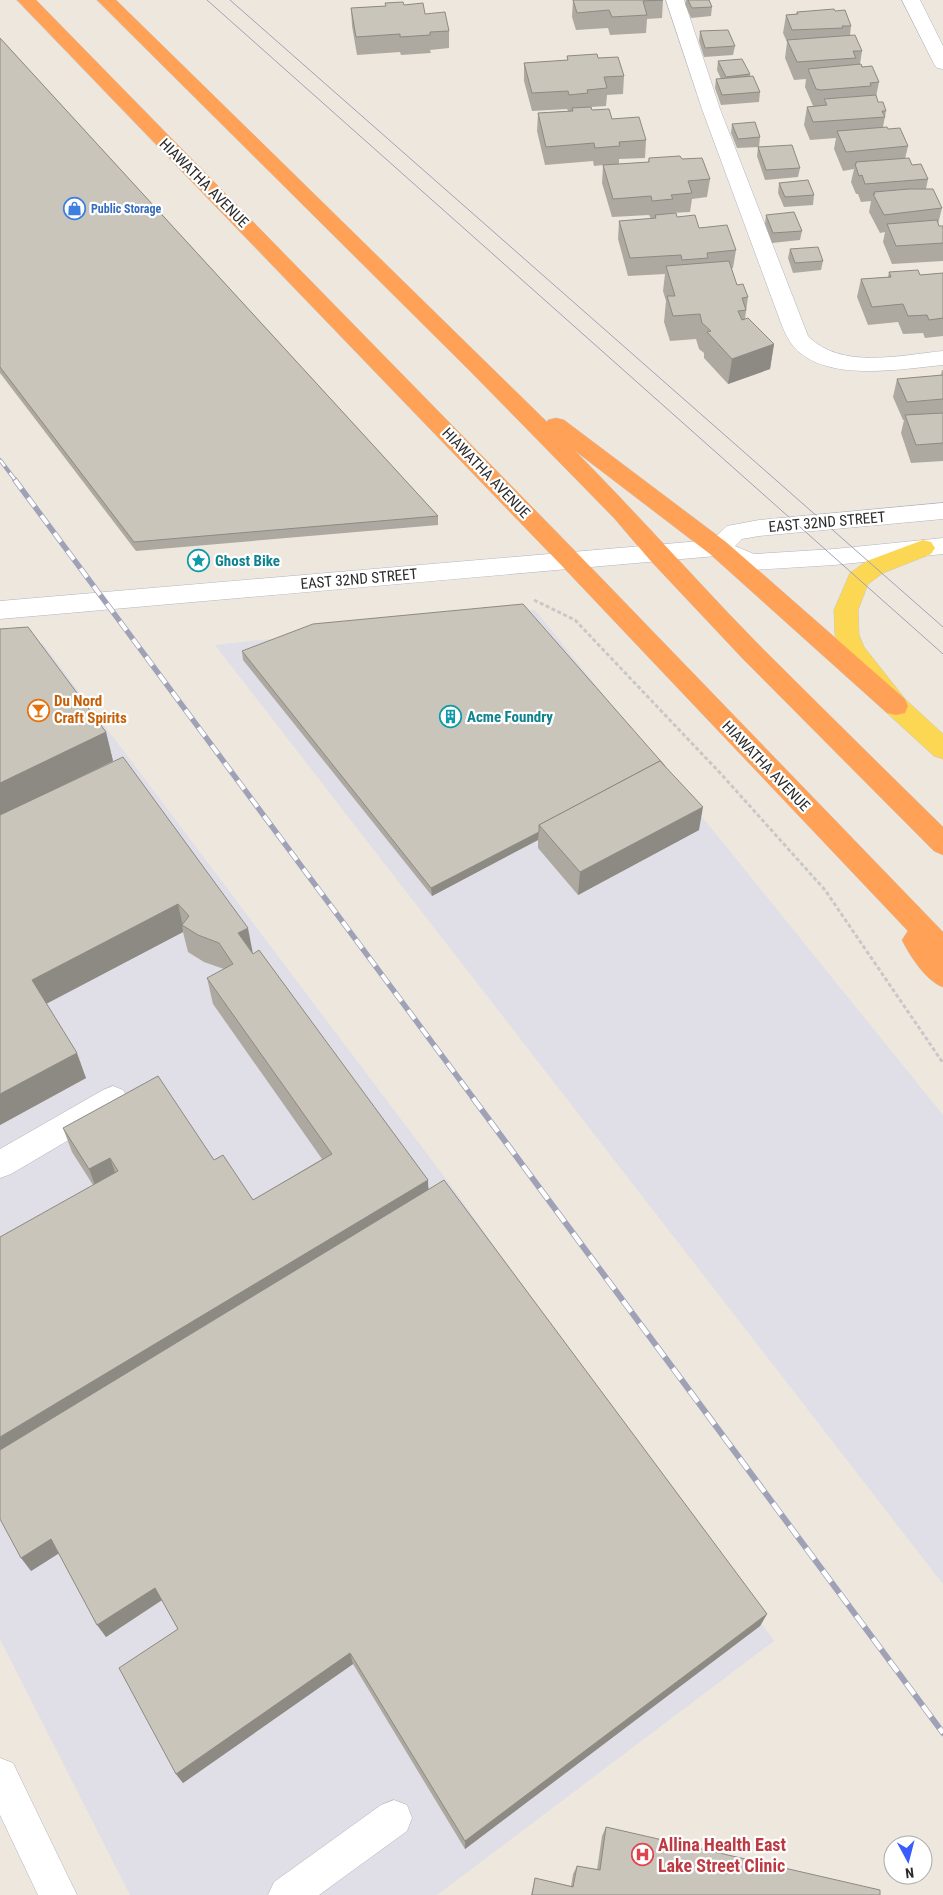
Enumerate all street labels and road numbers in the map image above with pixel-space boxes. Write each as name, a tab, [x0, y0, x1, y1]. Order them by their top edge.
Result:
street label: HIAWATHA AVENUE	[156, 135, 252, 231]
street label: HIAWATHA AVENUE	[438, 424, 534, 522]
street label: EAST 32ND STREET	[768, 508, 886, 536]
street label: EAST 32ND STREET	[300, 565, 418, 593]
street label: HIAWATHA AVENUE	[718, 717, 814, 815]

